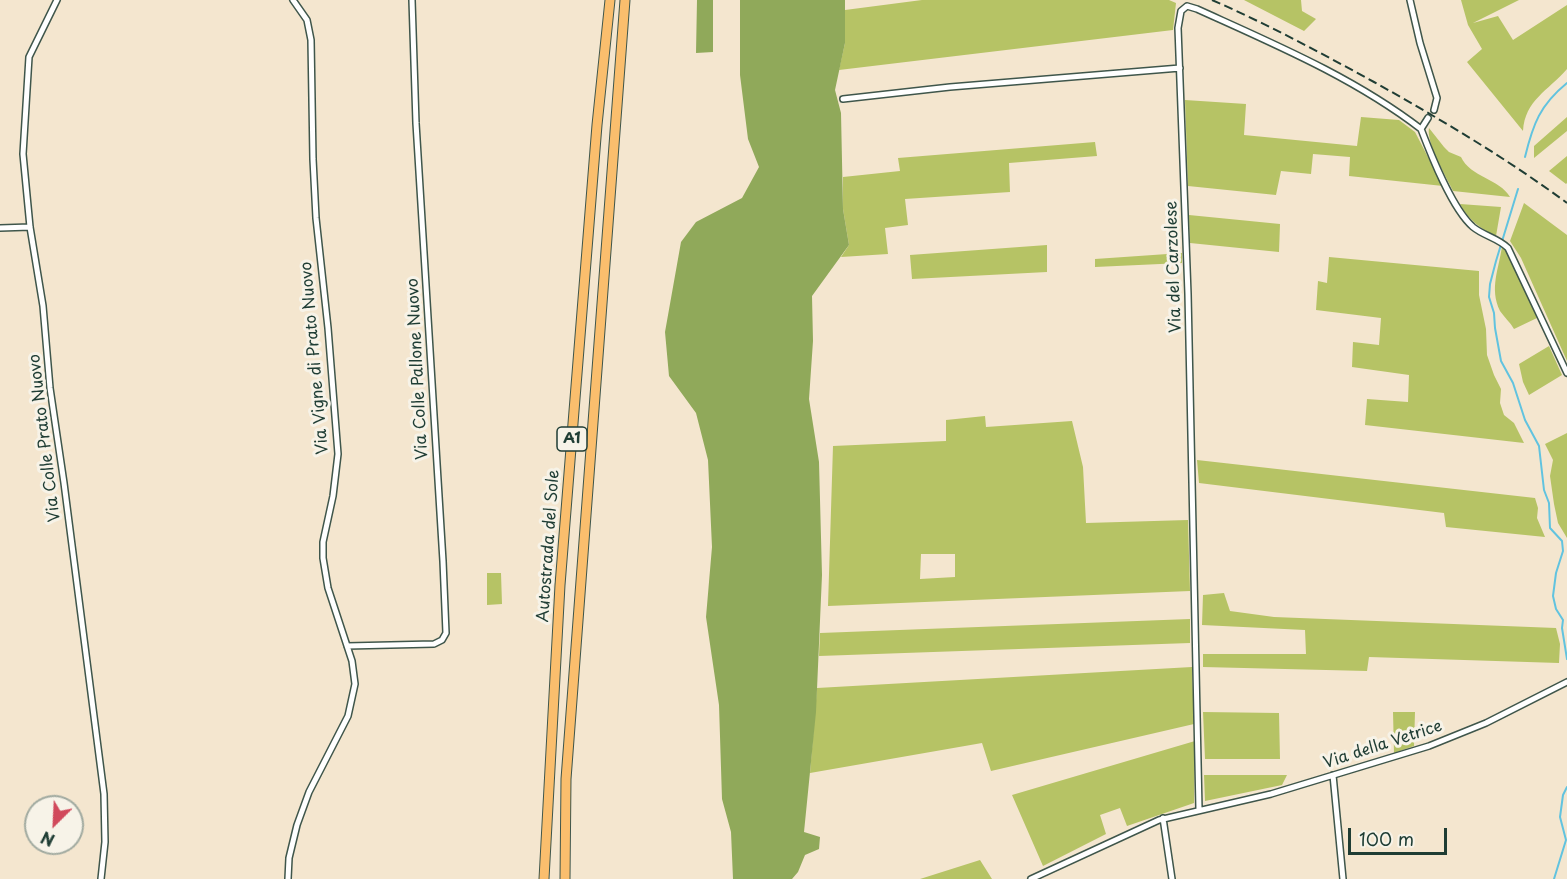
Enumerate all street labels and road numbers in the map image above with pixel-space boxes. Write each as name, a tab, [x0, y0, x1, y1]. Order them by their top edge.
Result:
street label: Via del Carzolese	[1162, 201, 1186, 333]
street label: Via Vigne di Prato Nuovo	[297, 261, 333, 455]
street label: Via Colle Pallone Nuovo	[404, 278, 432, 460]
street label: Via Colle Prato Nuovo	[25, 353, 65, 523]
road number: A1	[557, 427, 587, 451]
street label: Autostrada del Sole	[534, 469, 564, 623]
street label: Via della Vetrice	[1321, 717, 1445, 773]

